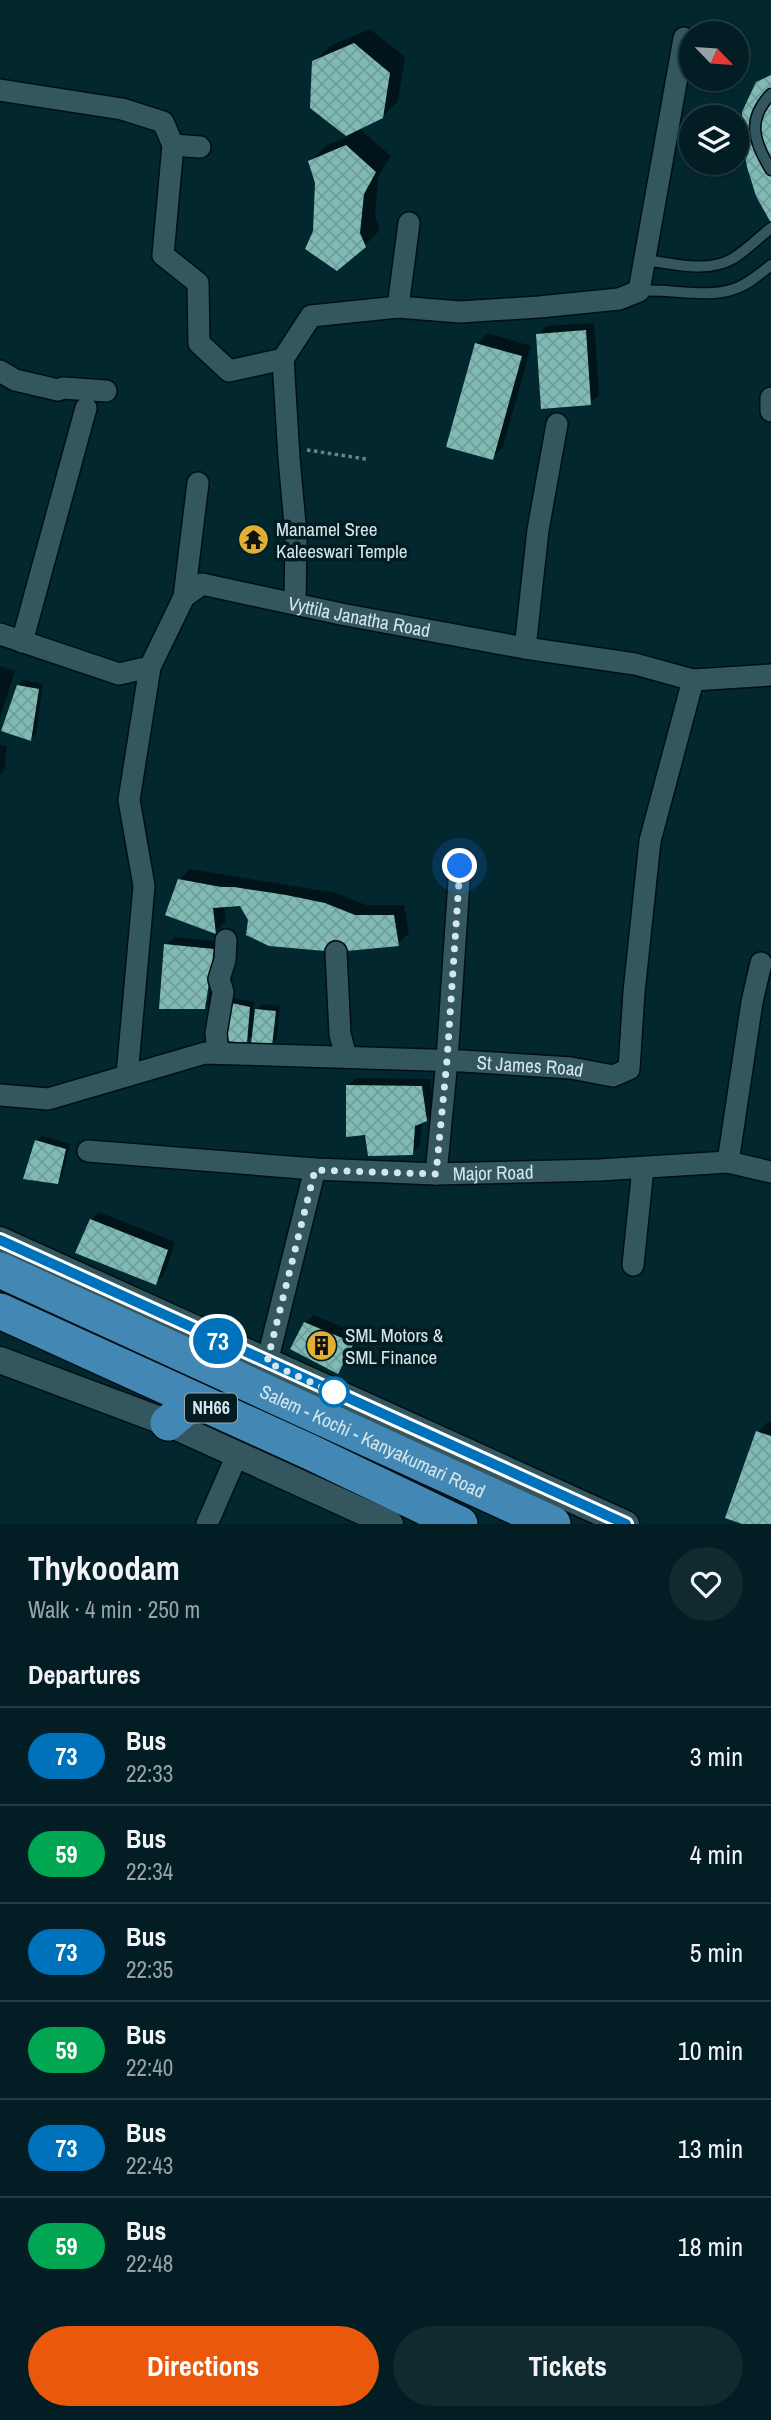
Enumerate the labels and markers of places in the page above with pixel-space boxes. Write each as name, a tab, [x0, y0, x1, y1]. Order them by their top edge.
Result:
place label: Manamel Sree Kaleeswari Temple	[276, 516, 407, 564]
temple icon: Manamel Sree Kaleeswari Temple	[236, 523, 270, 557]
place label: SML Motors & SML Finance	[345, 1322, 444, 1370]
building icon: SML Motors & SML Finance	[305, 1329, 339, 1363]
unlabelled marker	[319, 1377, 349, 1407]

